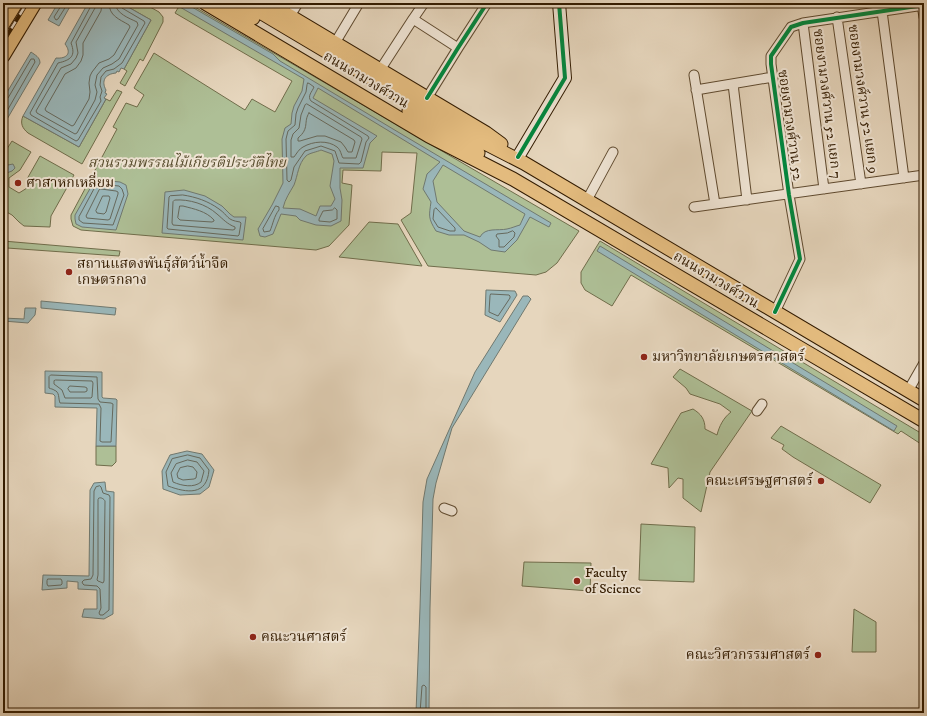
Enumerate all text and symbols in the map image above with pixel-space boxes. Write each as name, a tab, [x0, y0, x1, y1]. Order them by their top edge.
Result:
street label: ซอยงามวงศ์วาน 52 แยก 9	[844, 23, 883, 175]
street label: ซอยงามวงศ์วาน 52 แยก 7	[809, 28, 846, 180]
street label: ถนนงามวงศ์วาน	[320, 47, 413, 113]
street label: ซอยงามวงศ์วาน 52	[773, 68, 808, 182]
park label: สวนรวมพรรณไม้เกียรติประวัติไทย	[88, 152, 288, 172]
place label: ศาสาหกเหลี่ยม	[26, 172, 114, 192]
marker: ศาสาหกเหลี่ยม	[13, 178, 23, 188]
street label: ถนนงามวงศ์วาน	[670, 247, 763, 313]
place label: สถานแสดงพันธุ์สัตว์น้ำจืด เกษตรกลาง	[77, 253, 229, 289]
marker: สถานแสดงพันธุ์สัตว์น้ำจืด เกษตรกลาง	[64, 267, 74, 277]
place label: มหาวิทยาลัยเกษตรศาสตร์	[652, 347, 805, 366]
marker: มหาวิทยาลัยเกษตรศาสตร์	[639, 352, 649, 362]
place label: คณะเศรษฐศาสตร์	[705, 471, 814, 490]
marker: คณะเศรษฐศาสตร์	[816, 476, 826, 486]
place label: Faculty of Science	[585, 564, 641, 598]
marker: Faculty of Science	[572, 576, 582, 586]
place label: คณะวนศาสตร์	[261, 627, 347, 646]
marker: คณะวนศาสตร์	[248, 632, 258, 642]
place label: คณะวิศวกรรมศาสตร์	[686, 645, 811, 664]
marker: คณะวิศวกรรมศาสตร์	[813, 650, 823, 660]

